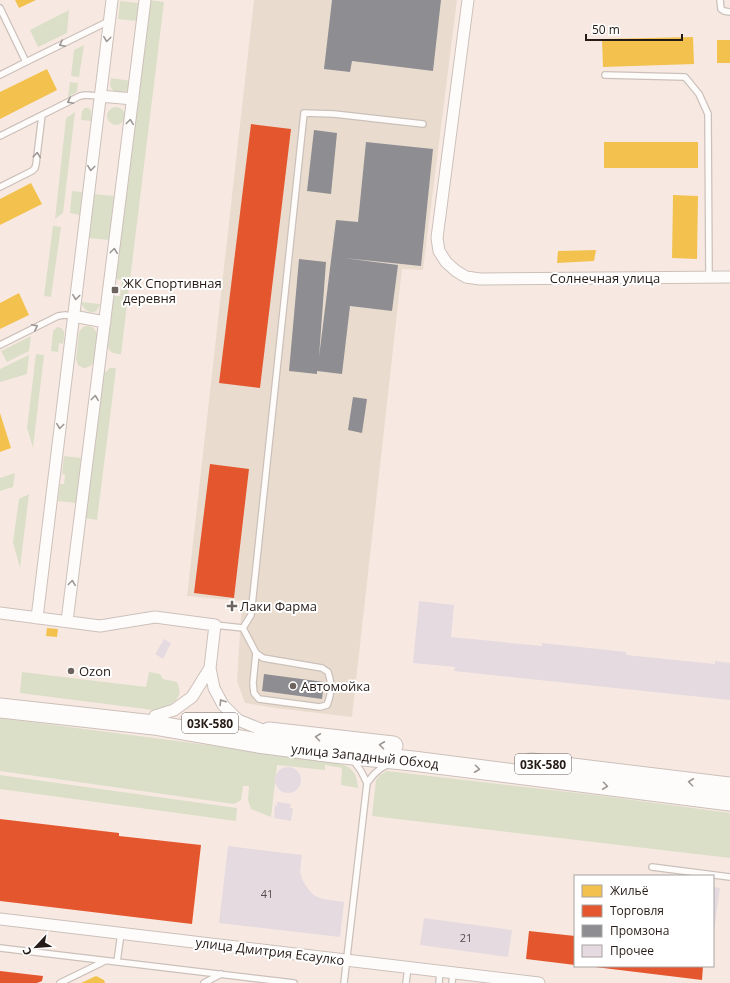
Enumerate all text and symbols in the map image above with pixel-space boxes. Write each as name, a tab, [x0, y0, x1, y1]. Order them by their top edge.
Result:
scale bar	[586, 16, 682, 42]
text: 50 m	[592, 21, 620, 38]
one-way arrow	[103, 36, 112, 42]
one-way arrow	[59, 39, 66, 47]
one-way arrow	[67, 96, 74, 104]
one-way arrow	[125, 119, 134, 125]
one-way arrow	[33, 152, 42, 158]
one-way arrow	[87, 165, 96, 171]
one-way arrow	[109, 248, 118, 254]
street label: Солнечная улица	[550, 269, 660, 287]
place label: ЖК Спортивная деревня	[123, 274, 222, 307]
marker: ЖК Спортивная деревня	[110, 285, 120, 295]
one-way arrow	[72, 294, 81, 300]
one-way arrow	[31, 325, 38, 332]
one-way arrow	[91, 395, 100, 401]
one-way arrow	[56, 423, 65, 429]
one-way arrow	[67, 580, 76, 586]
place label: Лаки Фарма	[240, 597, 317, 615]
marker: Лаки Фарма	[227, 601, 237, 611]
place label: Ozon	[79, 662, 111, 680]
marker: Ozon	[66, 666, 76, 676]
place label: Автомойка	[301, 677, 370, 695]
marker: Автомойка	[288, 681, 298, 691]
one-way arrow	[219, 699, 227, 706]
road number: 03К-580	[182, 713, 238, 733]
one-way arrow	[315, 733, 321, 742]
street label: улица Западный Обход	[290, 739, 440, 773]
one-way arrow	[379, 741, 385, 750]
road number: 03К-580	[515, 754, 571, 774]
one-way arrow	[474, 764, 480, 773]
one-way arrow	[688, 778, 694, 787]
one-way arrow	[602, 781, 608, 790]
legend	[574, 875, 714, 967]
text: Жильё	[610, 882, 649, 899]
house number: 41	[261, 886, 273, 901]
text: Торговля	[610, 902, 664, 919]
text: Промзона	[610, 922, 669, 939]
north arrow	[16, 927, 56, 967]
house number: 21	[460, 930, 472, 945]
street label: улица Дмитрия Есаулко	[195, 933, 346, 969]
text: Прочее	[610, 942, 654, 959]
text: С	[18, 945, 35, 958]

